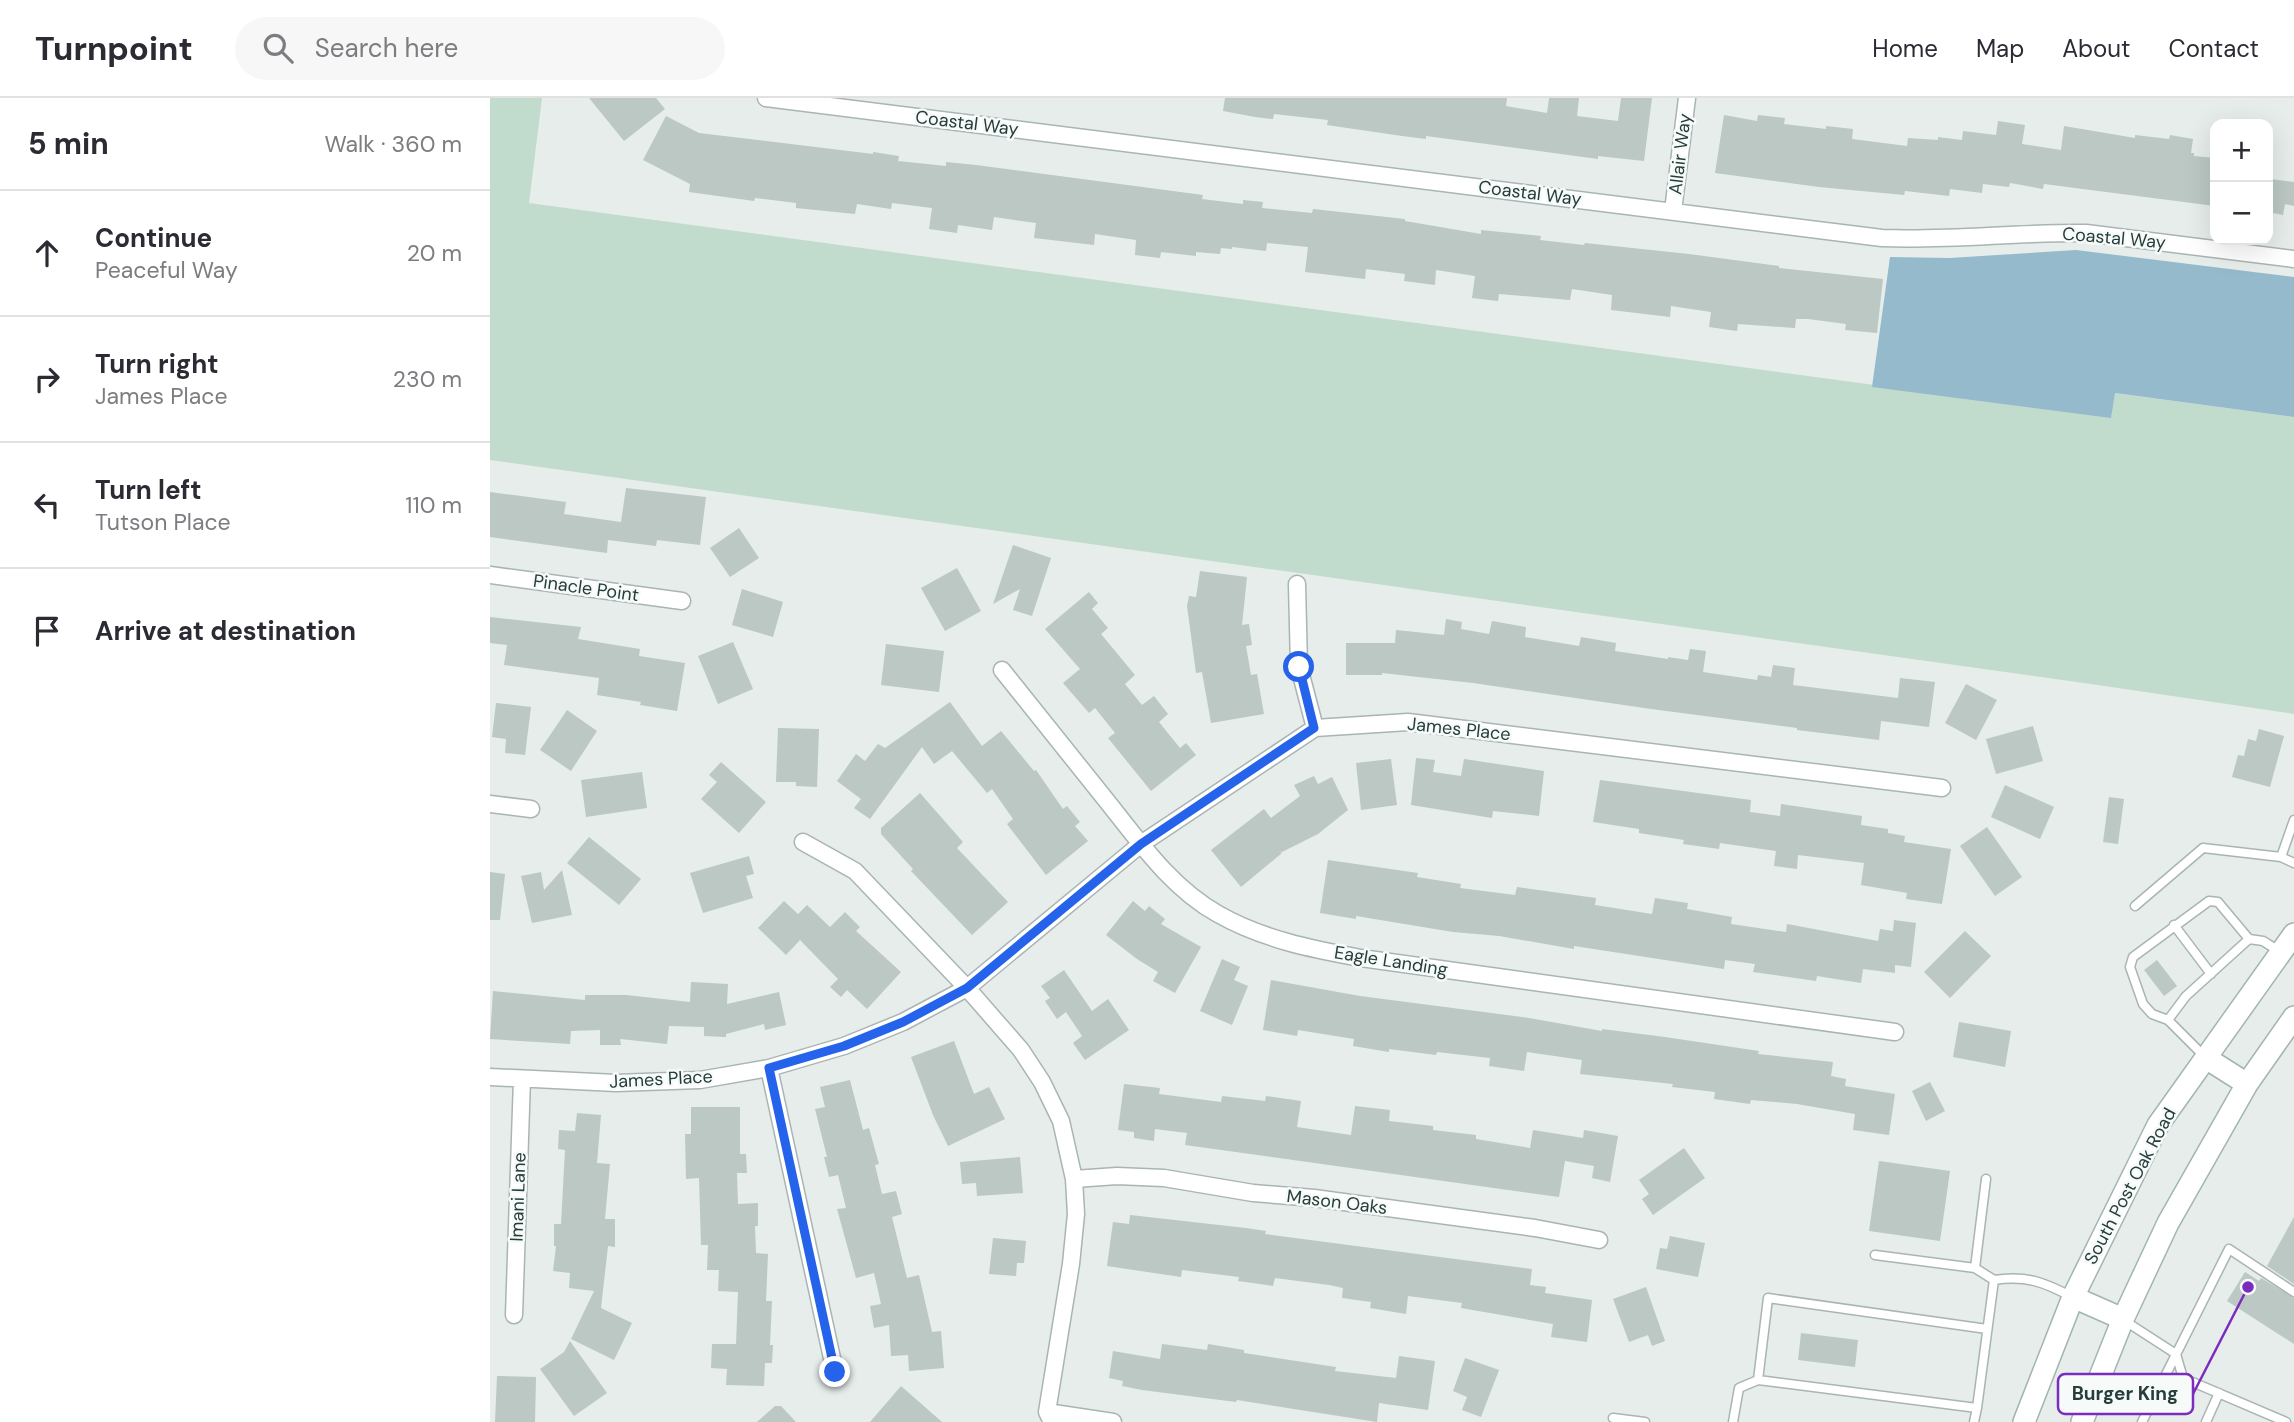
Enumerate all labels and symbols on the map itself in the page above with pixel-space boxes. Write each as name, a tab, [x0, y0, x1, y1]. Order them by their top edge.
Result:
street label: Coastal Way	[914, 105, 1020, 141]
street label: Allair Way	[1663, 112, 1697, 196]
street label: Coastal Way	[1477, 175, 1583, 211]
street label: Coastal Way	[2061, 222, 2167, 254]
street label: Pinacle Point	[532, 569, 640, 607]
route start	[1283, 651, 1314, 682]
street label: James Place	[1406, 712, 1512, 746]
street label: Eagle Landing	[1333, 940, 1449, 982]
street label: James Place	[609, 1064, 713, 1094]
street label: South Post Oak Road	[2079, 1103, 2181, 1269]
street label: Imani Lane	[504, 1152, 532, 1242]
street label: Mason Oaks	[1285, 1184, 1389, 1220]
route end	[819, 1356, 850, 1387]
callout: Burger King	[2058, 1374, 2193, 1414]
text: Burger King	[2072, 1381, 2178, 1406]

